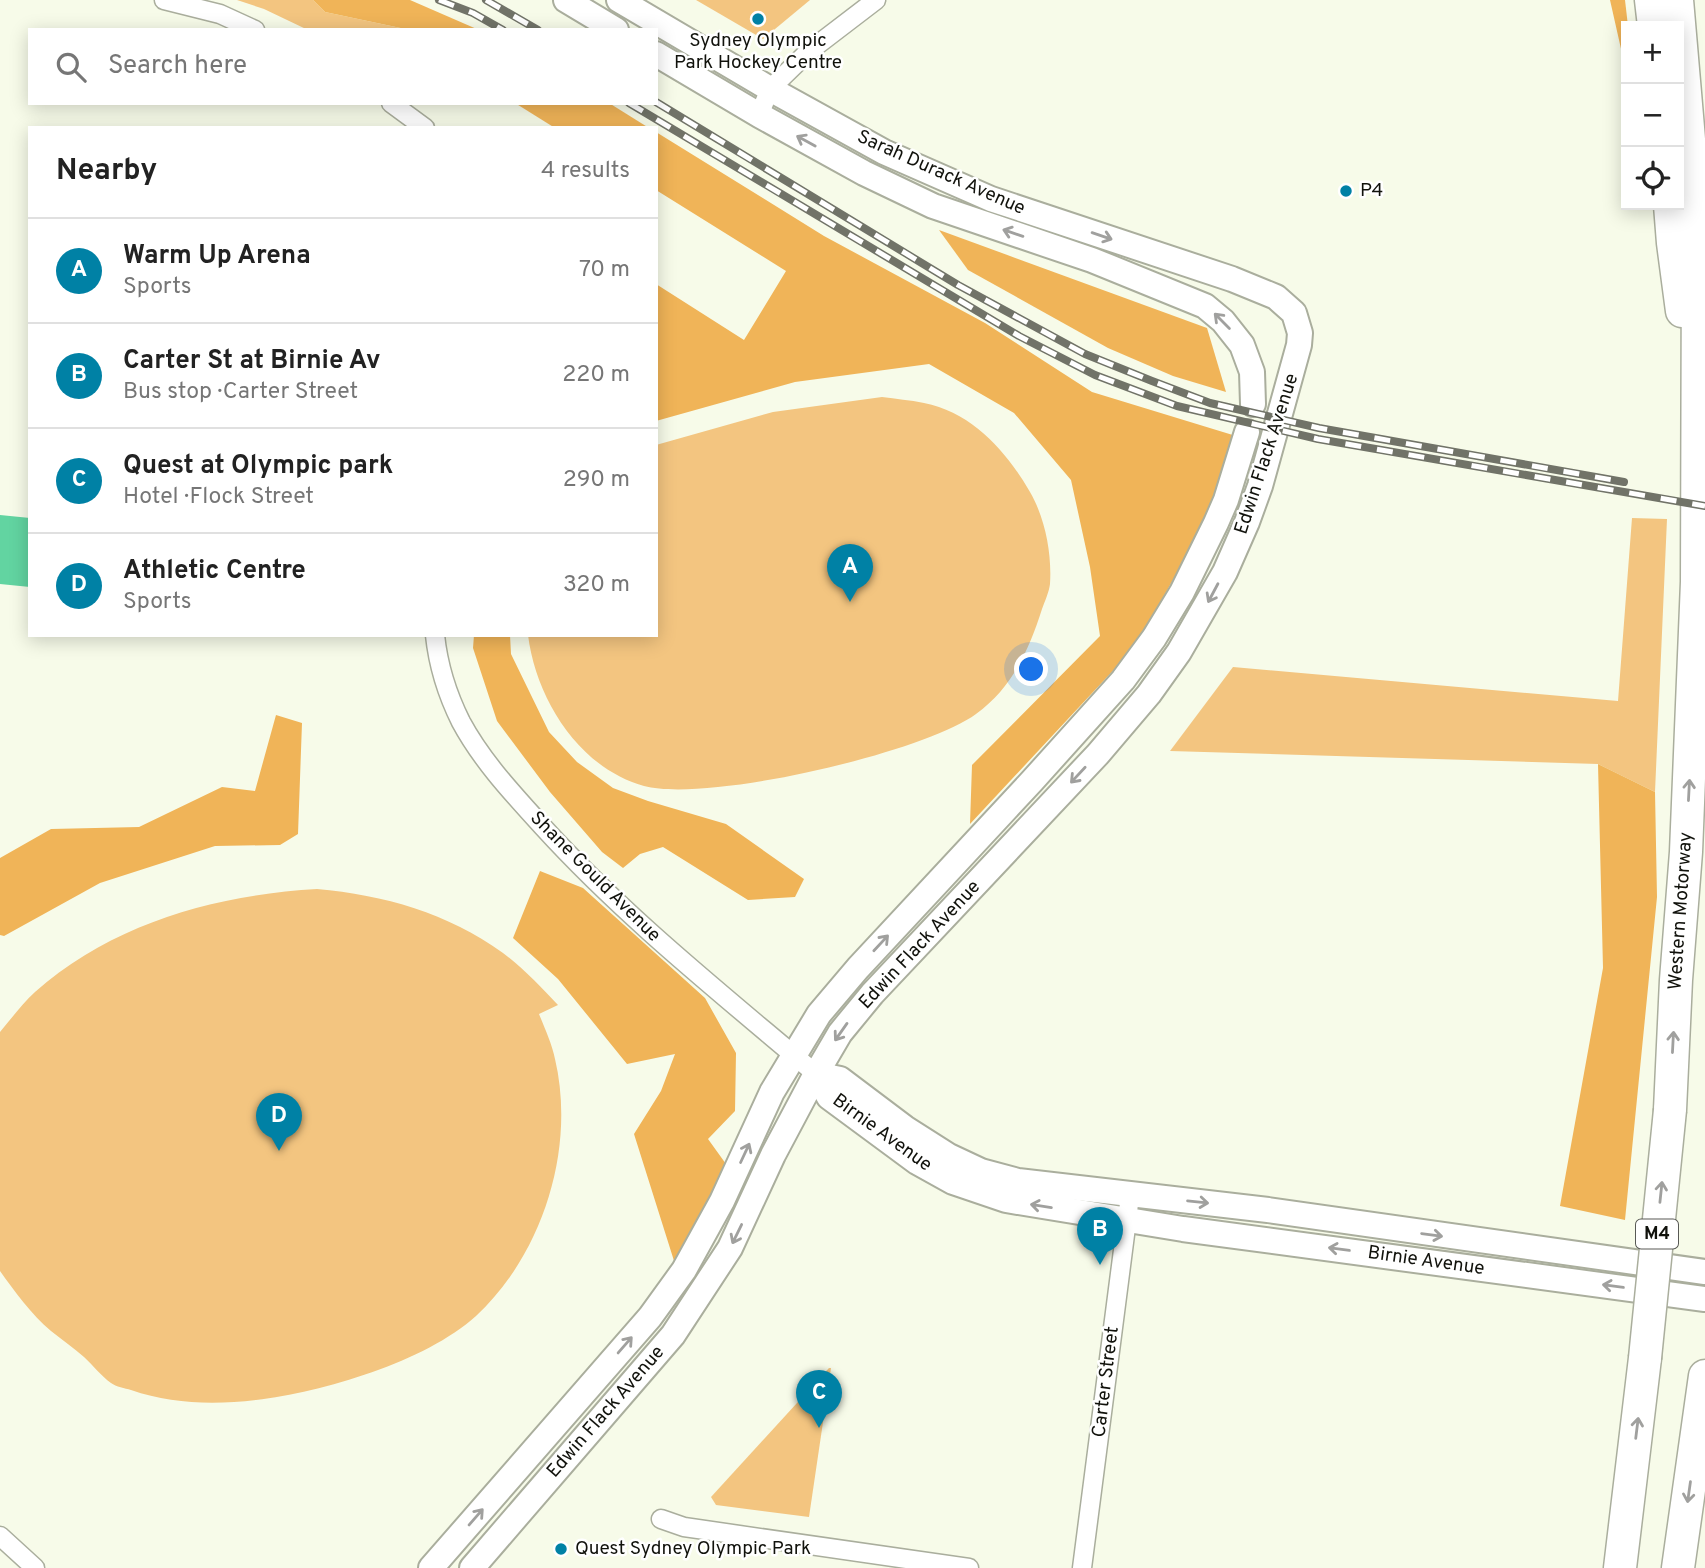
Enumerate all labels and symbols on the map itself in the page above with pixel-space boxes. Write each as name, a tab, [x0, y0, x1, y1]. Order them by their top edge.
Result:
marker: Sydney Olympic Park Hockey Centre	[750, 11, 766, 27]
place label: Sydney Olympic Park Hockey Centre	[674, 29, 842, 75]
street label: Sarah Durack Avenue	[853, 125, 1029, 221]
one-way arrow	[796, 134, 817, 147]
place label: P4	[1360, 179, 1383, 203]
marker: P4	[1338, 183, 1354, 199]
one-way arrow	[1003, 226, 1025, 238]
one-way arrow	[1091, 231, 1113, 244]
one-way arrow	[1213, 312, 1230, 329]
street label: Edwin Flack Avenue	[1230, 371, 1304, 537]
pin: A	[827, 544, 873, 602]
one-way arrow	[1206, 583, 1220, 603]
your location	[1014, 652, 1048, 686]
one-way arrow	[1070, 766, 1087, 783]
one-way arrow	[1682, 779, 1695, 802]
street label: Shane Gould Avenue	[525, 807, 665, 947]
street label: Western Motorway	[1664, 831, 1698, 991]
street label: Edwin Flack Avenue	[854, 875, 986, 1015]
one-way arrow	[873, 934, 889, 952]
one-way arrow	[834, 1022, 848, 1041]
one-way arrow	[1667, 1031, 1680, 1053]
street label: Birnie Avenue	[827, 1089, 937, 1177]
pin: D	[256, 1093, 302, 1151]
one-way arrow	[738, 1143, 752, 1164]
one-way arrow	[1655, 1182, 1668, 1204]
one-way arrow	[1186, 1196, 1209, 1209]
one-way arrow	[1030, 1199, 1053, 1212]
pin: B	[1077, 1207, 1123, 1265]
road number: M4	[1636, 1219, 1678, 1248]
one-way arrow	[729, 1223, 743, 1244]
one-way arrow	[1421, 1229, 1443, 1242]
street label: Birnie Avenue	[1366, 1241, 1486, 1281]
one-way arrow	[1328, 1242, 1351, 1255]
one-way arrow	[1602, 1280, 1625, 1293]
street label: Carter Street	[1087, 1325, 1125, 1439]
one-way arrow	[617, 1336, 633, 1354]
street label: Edwin Flack Avenue	[542, 1341, 670, 1483]
pin: C	[796, 1370, 842, 1428]
one-way arrow	[1630, 1417, 1643, 1440]
one-way arrow	[1682, 1480, 1695, 1503]
one-way arrow	[468, 1508, 484, 1526]
place label: Quest Sydney Olympic Park	[575, 1537, 811, 1561]
marker: Quest Sydney Olympic Park	[553, 1541, 569, 1557]

